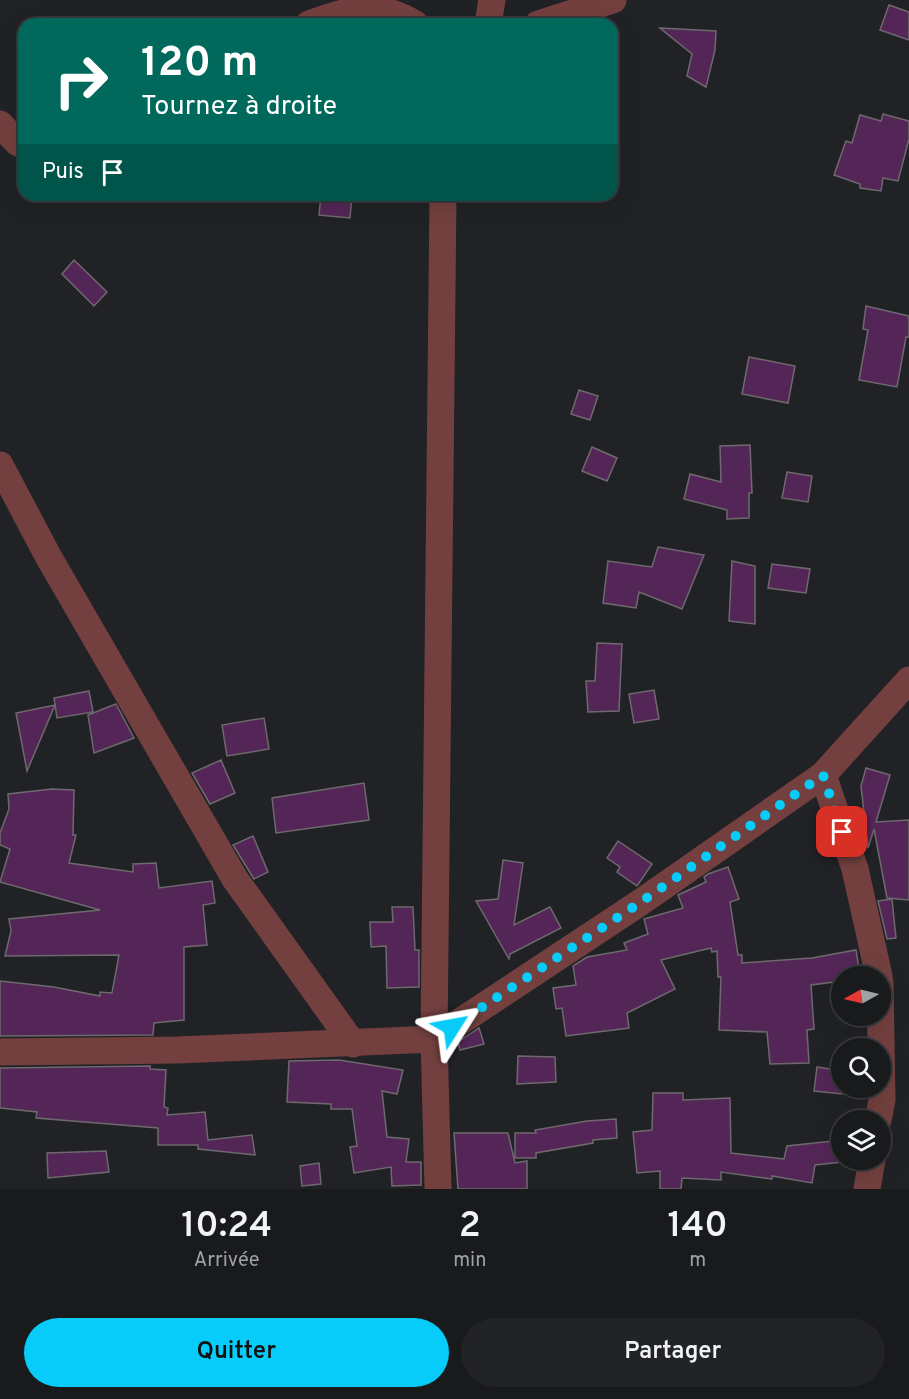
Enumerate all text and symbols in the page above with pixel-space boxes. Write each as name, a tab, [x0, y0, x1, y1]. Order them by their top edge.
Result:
text: 120 m	[141, 38, 258, 91]
icon: right	[42, 42, 120, 120]
text: Tournez à droite	[141, 90, 337, 124]
icon: arrive	[96, 156, 129, 189]
text: Puis	[42, 159, 84, 186]
pin	[816, 806, 867, 857]
icon: arrive	[825, 815, 858, 848]
north arrow	[831, 966, 891, 1026]
map controls	[831, 966, 891, 1170]
position arrow	[420, 995, 484, 1059]
button: search	[831, 1038, 891, 1098]
button: layers	[831, 1110, 891, 1170]
text: 10:24	[181, 1204, 272, 1250]
text: 2	[459, 1204, 481, 1250]
text: 140	[668, 1204, 728, 1250]
text: Arrivée	[194, 1248, 259, 1274]
text: min	[453, 1248, 486, 1274]
text: m	[689, 1248, 706, 1274]
button: Quitter	[24, 1318, 449, 1387]
button: Partager	[461, 1318, 885, 1387]

